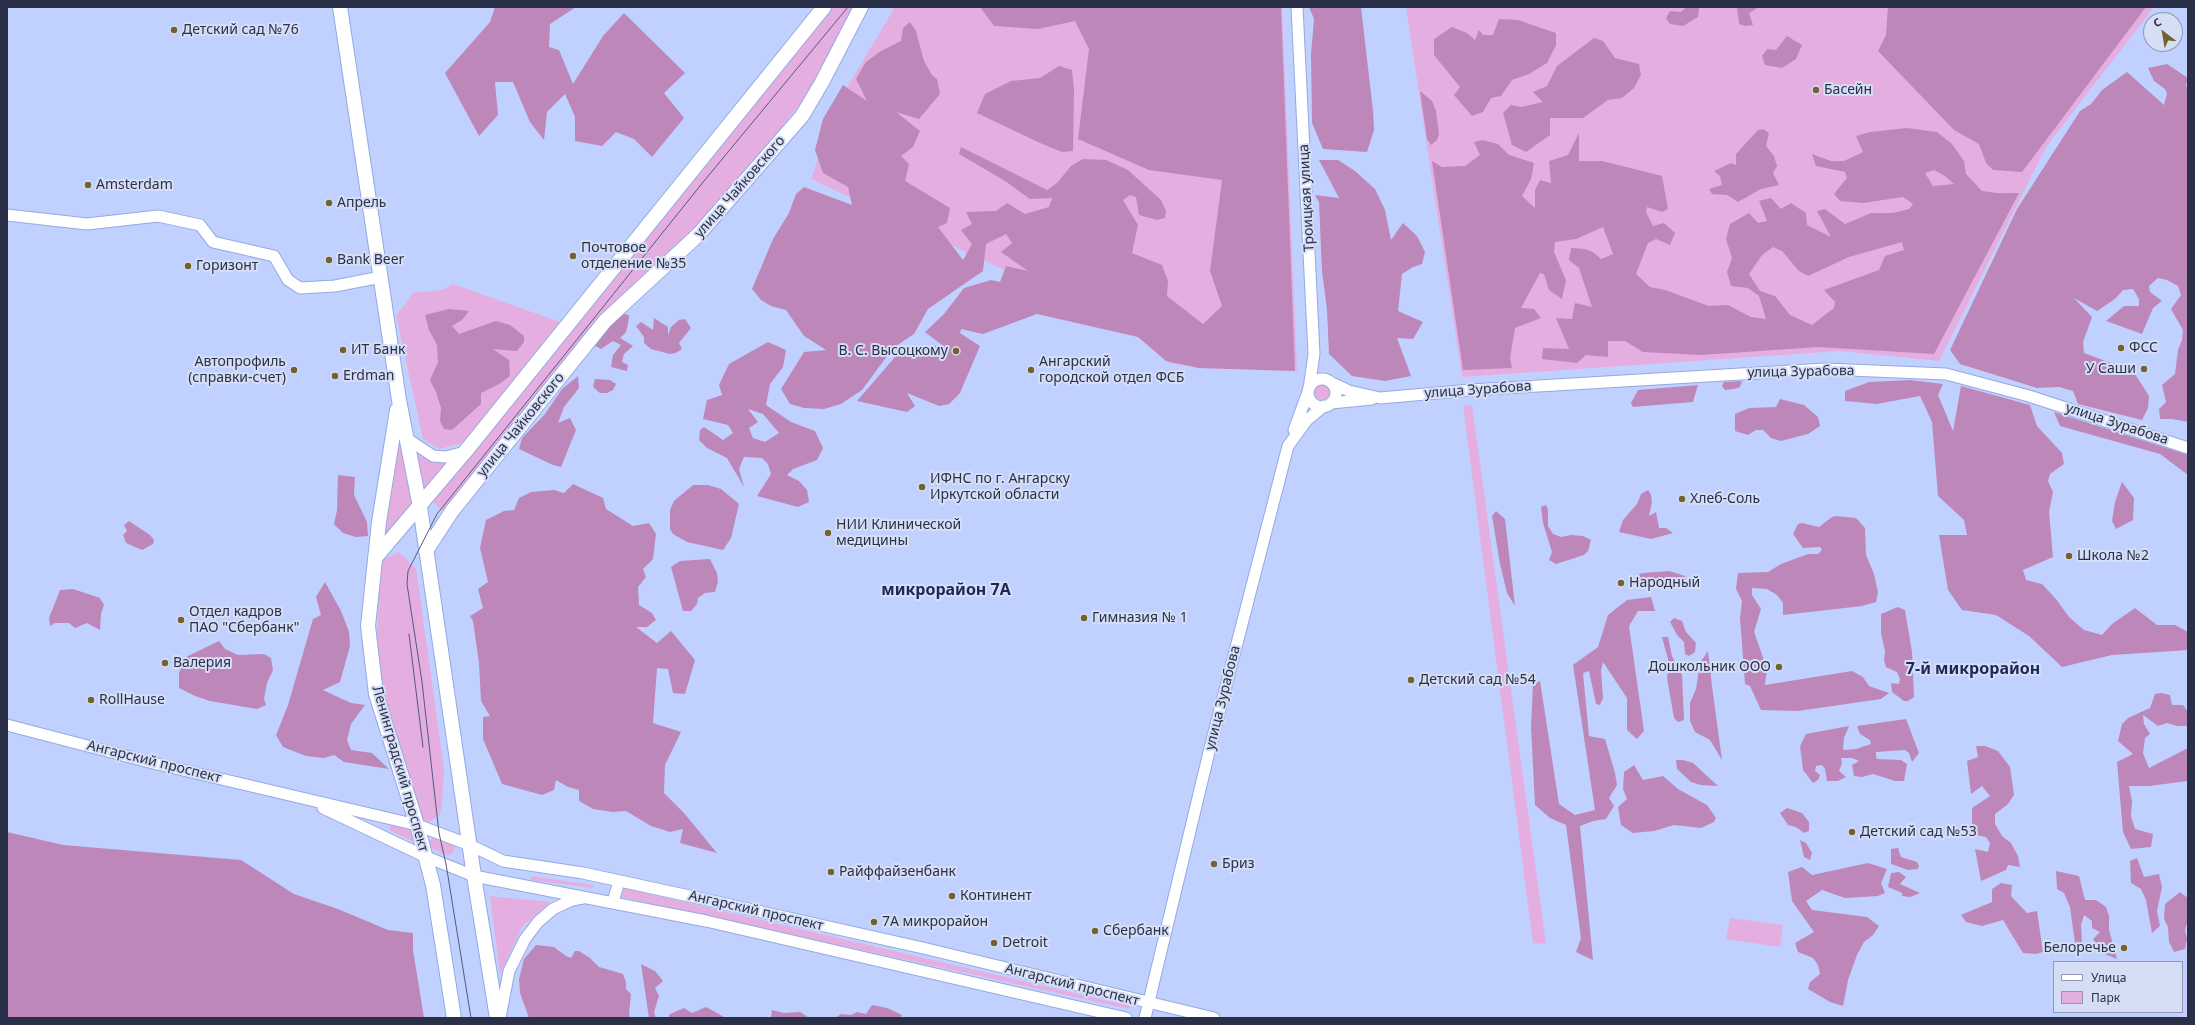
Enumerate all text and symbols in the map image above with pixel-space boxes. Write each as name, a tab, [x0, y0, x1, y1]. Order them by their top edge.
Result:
north arrow	[2143, 12, 2183, 52]
text: С	[2150, 14, 2164, 30]
place label: Детский сад №76	[182, 22, 299, 38]
marker: Детский сад №76	[169, 25, 179, 35]
place label: Басейн	[1824, 82, 1872, 98]
marker: Басейн	[1811, 85, 1821, 95]
street label: улица Чайковского	[691, 133, 789, 241]
street label: Троицкая улица	[1296, 144, 1318, 252]
place label: Amsterdam	[96, 177, 173, 193]
marker: Amsterdam	[83, 180, 93, 190]
place label: Апрель	[337, 195, 386, 211]
marker: Апрель	[324, 198, 334, 208]
place label: Почтовое отделение №35	[581, 240, 686, 272]
marker: Почтовое отделение №35	[568, 251, 578, 261]
place label: Bank Beer	[337, 252, 404, 268]
marker: Bank Beer	[324, 255, 334, 265]
place label: Горизонт	[196, 258, 258, 274]
marker: Горизонт	[183, 261, 193, 271]
place label: ФСС	[2129, 340, 2158, 356]
place label: ИТ Банк	[351, 342, 405, 358]
place label: В. С. Высоцкому	[838, 343, 948, 359]
marker: ФСС	[2116, 343, 2126, 353]
marker: ИТ Банк	[338, 345, 348, 355]
marker: В. С. Высоцкому	[951, 346, 961, 356]
place label: Автопрофиль (справки-счет)	[188, 354, 286, 386]
place label: Ангарский городской отдел ФСБ	[1039, 354, 1184, 386]
place label: У Саши	[2086, 361, 2136, 377]
street label: улица Зурабова	[1747, 363, 1855, 381]
marker: У Саши	[2139, 364, 2149, 374]
marker: Автопрофиль (справки-счет)	[289, 365, 299, 375]
marker: Ангарский городской отдел ФСБ	[1026, 365, 1036, 375]
place label: Erdman	[343, 368, 394, 384]
street label: улица Чайковского	[474, 369, 568, 481]
marker: Erdman	[330, 371, 340, 381]
street label: улица Зурабова	[1424, 378, 1532, 402]
street label: улица Зурабова	[2063, 399, 2171, 449]
place label: ИФНС по г. Ангарску Иркутской области	[930, 471, 1070, 504]
marker: ИФНС по г. Ангарску Иркутской области	[917, 482, 927, 492]
place label: Хлеб-Соль	[1690, 491, 1760, 507]
marker: Хлеб-Соль	[1677, 494, 1687, 504]
place label: НИИ Клинической медицины	[836, 517, 961, 550]
marker: НИИ Клинической медицины	[823, 528, 833, 538]
place label: Школа №2	[2077, 548, 2149, 564]
marker: Школа №2	[2064, 551, 2074, 561]
place label: Народный	[1629, 575, 1700, 591]
marker: Народный	[1616, 578, 1626, 588]
district label: микрорайон 7А	[881, 580, 1011, 600]
place label: Отдел кадров ПАО "Сбербанк"	[189, 604, 299, 636]
place label: Гимназия № 1	[1092, 610, 1188, 626]
marker: Гимназия № 1	[1079, 613, 1089, 623]
marker: Отдел кадров ПАО "Сбербанк"	[176, 615, 186, 625]
street label: улица Зурабова	[1202, 644, 1244, 752]
place label: Валерия	[173, 655, 231, 671]
marker: Валерия	[160, 658, 170, 668]
place label: Дошкольник ООО	[1648, 659, 1771, 675]
district label: 7-й микрорайон	[1906, 659, 2040, 679]
marker: Дошкольник ООО	[1774, 662, 1784, 672]
place label: Детский сад №54	[1419, 672, 1536, 688]
marker: Детский сад №54	[1406, 675, 1416, 685]
street label: Ленинградский проспект	[368, 684, 432, 854]
place label: RollHause	[99, 692, 165, 708]
marker: RollHause	[86, 695, 96, 705]
street label: Ангарский проспект	[85, 737, 223, 787]
place label: Детский сад №53	[1860, 824, 1977, 840]
marker: Детский сад №53	[1847, 827, 1857, 837]
place label: Бриз	[1222, 856, 1255, 872]
marker: Бриз	[1209, 859, 1219, 869]
place label: Райффайзенбанк	[839, 864, 956, 880]
marker: Райффайзенбанк	[826, 867, 836, 877]
street label: Ангарский проспект	[687, 887, 825, 935]
place label: Континент	[960, 888, 1032, 904]
marker: Континент	[947, 891, 957, 901]
place label: 7А микрорайон	[882, 914, 988, 930]
marker: 7А микрорайон	[869, 917, 879, 927]
place label: Сбербанк	[1103, 923, 1169, 939]
marker: Сбербанк	[1090, 926, 1100, 936]
place label: Detroit	[1002, 935, 1048, 951]
marker: Detroit	[989, 938, 999, 948]
place label: Белоречье	[2043, 940, 2116, 956]
marker: Белоречье	[2119, 943, 2129, 953]
street label: Ангарский проспект	[1003, 960, 1141, 1010]
legend	[2053, 961, 2183, 1013]
text: Улица	[2091, 969, 2126, 986]
text: Парк	[2091, 989, 2120, 1006]

